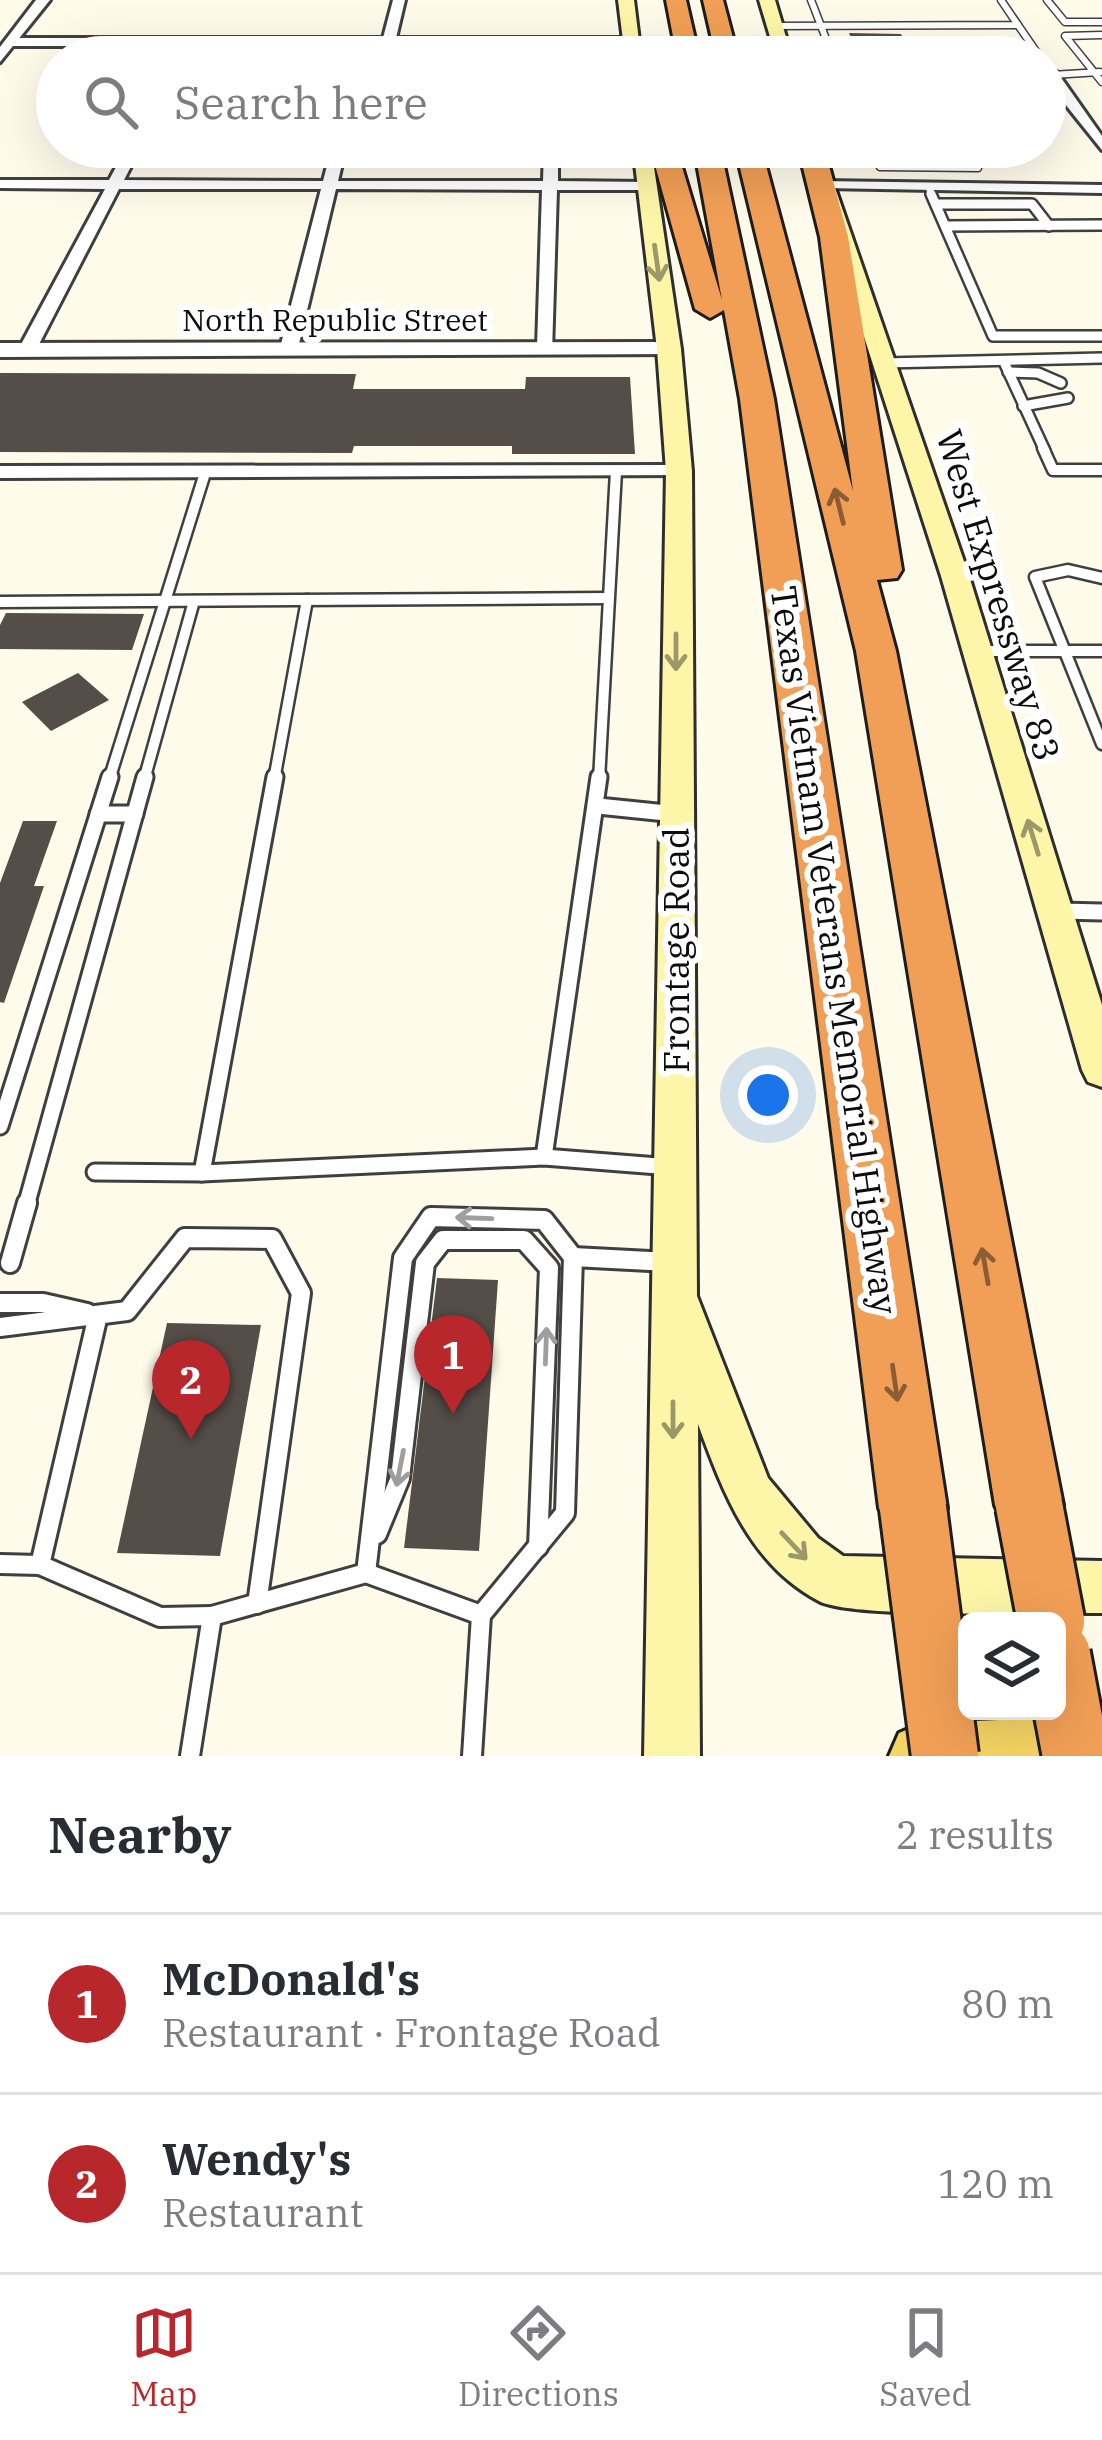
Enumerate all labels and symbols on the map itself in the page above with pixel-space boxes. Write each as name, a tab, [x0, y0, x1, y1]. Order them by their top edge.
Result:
one-way arrow	[646, 243, 669, 282]
street label: North Republic Street	[182, 300, 488, 339]
street label: West Expressway 83	[926, 424, 1072, 766]
one-way arrow	[827, 488, 849, 526]
street label: Texas Vietnam Veterans Memorial Highway	[761, 583, 910, 1318]
one-way arrow	[665, 632, 687, 671]
one-way arrow	[1021, 819, 1043, 857]
street label: Frontage Road	[652, 827, 699, 1073]
your location	[738, 1065, 798, 1125]
one-way arrow	[455, 1207, 494, 1230]
one-way arrow	[973, 1248, 996, 1287]
pin: 1	[414, 1315, 492, 1414]
one-way arrow	[534, 1327, 557, 1366]
pin: 2	[152, 1340, 230, 1439]
one-way arrow	[884, 1363, 907, 1402]
one-way arrow	[662, 1400, 684, 1439]
one-way arrow	[388, 1448, 410, 1487]
one-way arrow	[780, 1531, 807, 1561]

